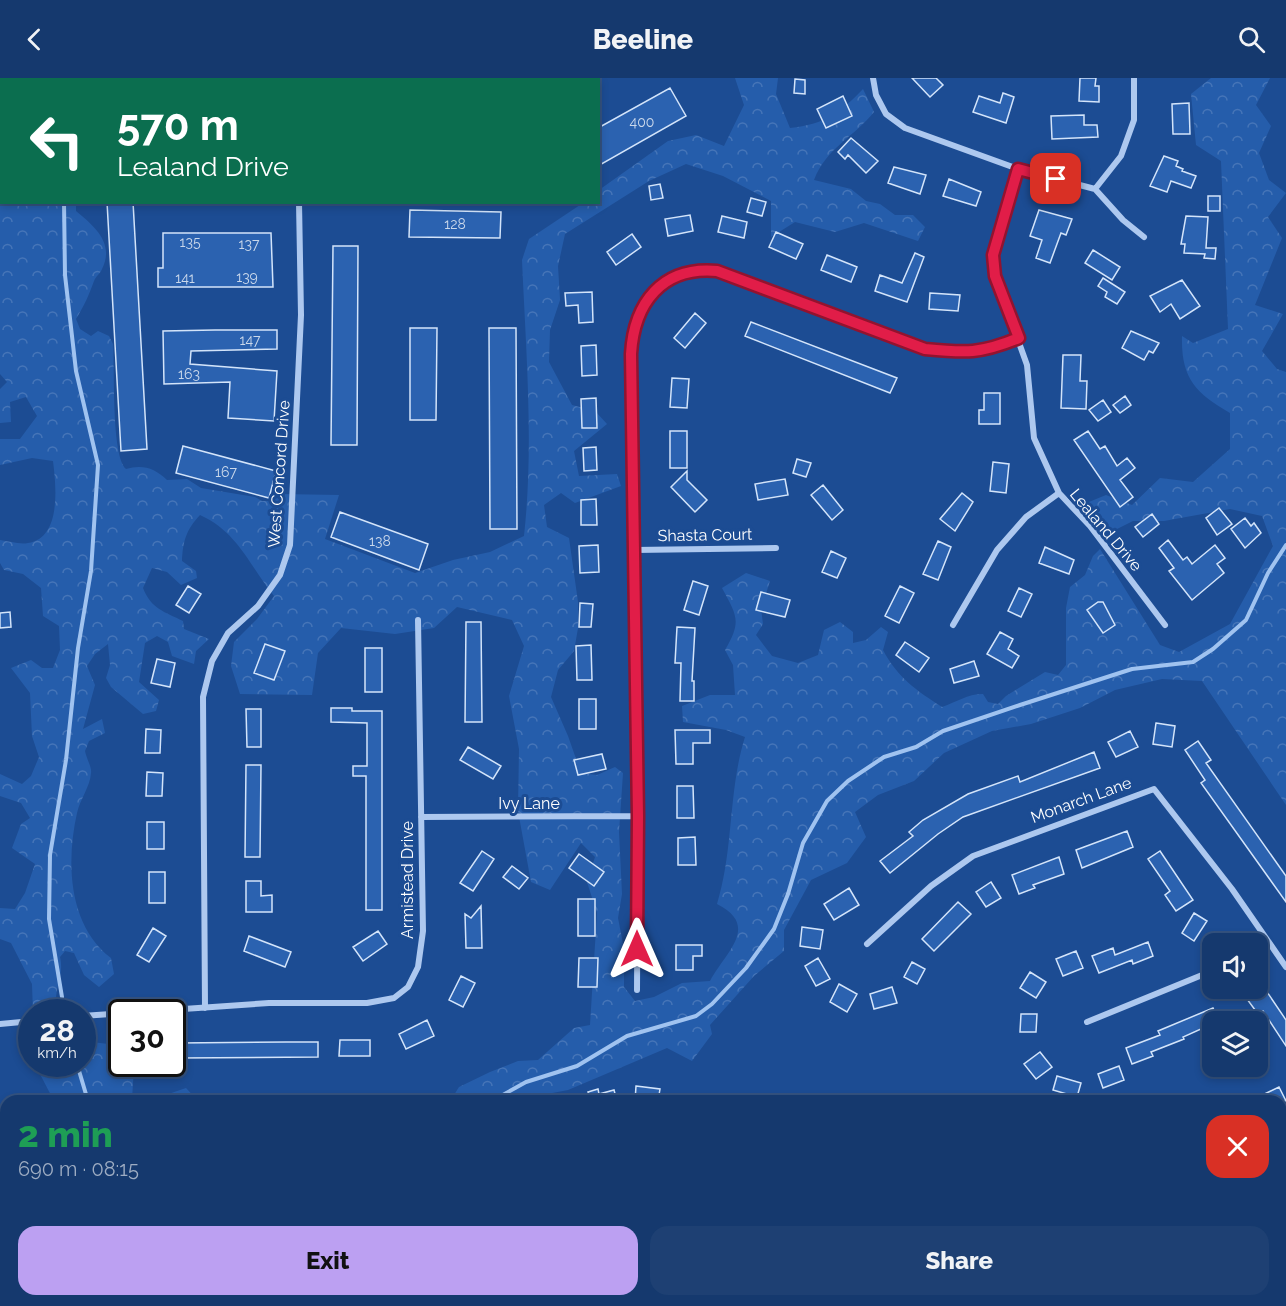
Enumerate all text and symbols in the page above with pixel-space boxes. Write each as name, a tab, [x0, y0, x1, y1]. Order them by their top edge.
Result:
icon: back	[18, 23, 51, 56]
icon: search	[1235, 23, 1268, 56]
text: Beeline	[593, 24, 693, 55]
text: 570 m	[117, 101, 239, 150]
icon: left	[18, 102, 96, 180]
house number: 400	[630, 114, 654, 130]
text: Lealand Drive	[117, 151, 289, 182]
pin	[1030, 153, 1081, 204]
icon: arrive	[1039, 162, 1072, 195]
house number: 128	[444, 216, 466, 232]
house number: 135	[179, 234, 201, 250]
house number: 137	[239, 236, 260, 252]
house number: 139	[236, 269, 258, 285]
house number: 141	[175, 270, 195, 286]
house number: 147	[239, 332, 261, 348]
house number: 163	[178, 366, 200, 382]
street label: West Concord Drive	[264, 400, 294, 548]
house number: 167	[215, 464, 237, 480]
street label: Lealand Drive	[1066, 485, 1146, 575]
street label: Shasta Court	[658, 525, 753, 545]
house number: 138	[369, 533, 391, 549]
street label: Monarch Lane	[1028, 773, 1134, 827]
street label: Ivy Lane	[498, 794, 560, 813]
street label: Armistead Drive	[398, 821, 417, 939]
position arrow	[605, 917, 669, 981]
map controls	[1202, 933, 1268, 1077]
button: sound	[1202, 933, 1268, 999]
speed limit sign: 30	[108, 999, 186, 1077]
button: layers	[1202, 1011, 1268, 1077]
text: 28	[39, 1013, 75, 1048]
text: km/h	[37, 1044, 77, 1062]
text: 2 min	[18, 1113, 113, 1155]
button: close	[1206, 1115, 1269, 1178]
text: 690 m · 08:15	[18, 1157, 139, 1181]
button: Exit	[18, 1226, 638, 1295]
button: Share	[650, 1226, 1269, 1295]

